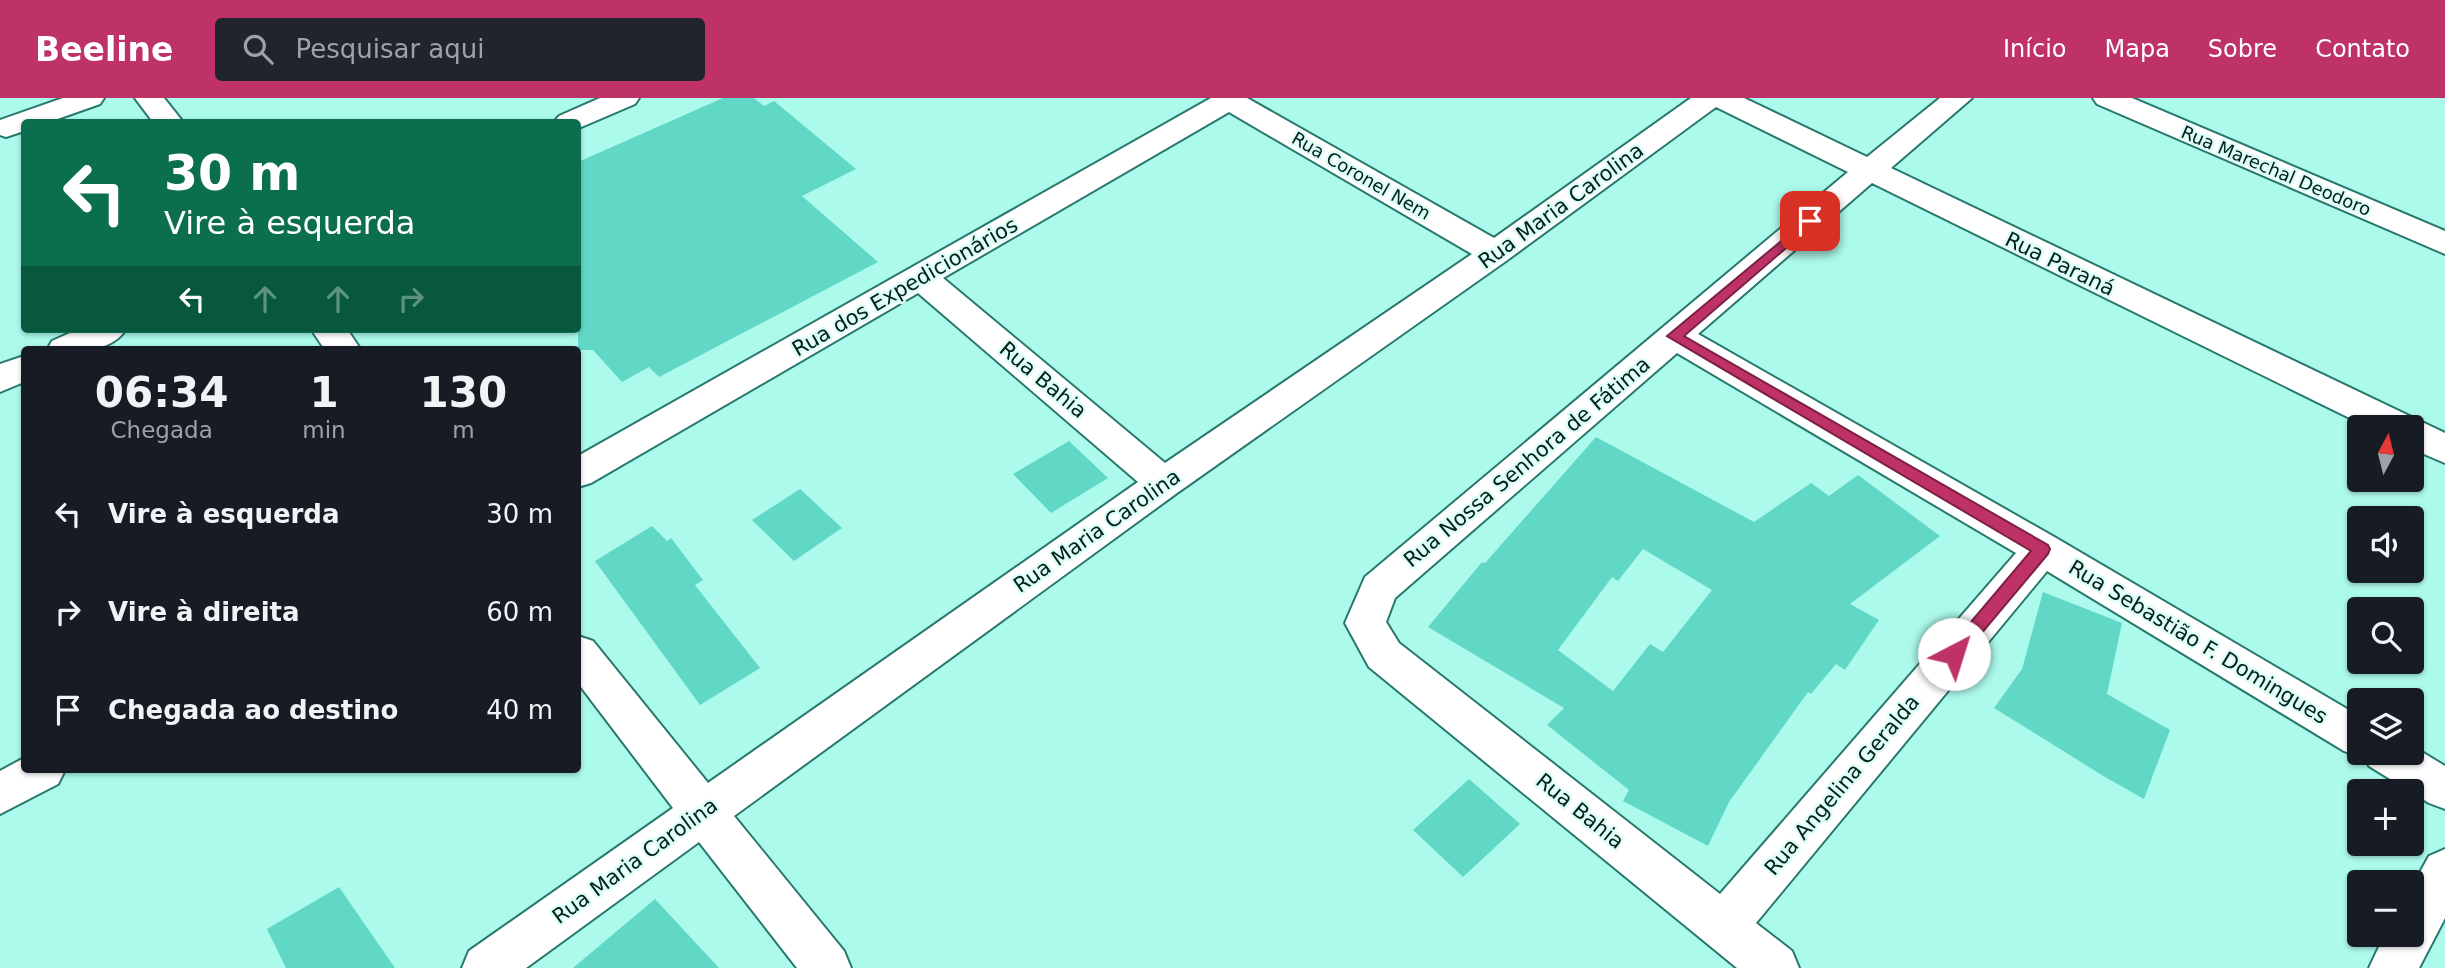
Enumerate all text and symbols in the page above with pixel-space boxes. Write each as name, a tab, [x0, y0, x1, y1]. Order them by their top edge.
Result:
search box	[215, 18, 705, 81]
text: Beeline	[35, 30, 173, 69]
icon: search	[239, 30, 277, 68]
text: Pesquisar aqui	[295, 34, 485, 64]
text: Início	[2003, 35, 2067, 63]
text: Mapa	[2105, 35, 2170, 63]
text: Sobre	[2208, 35, 2277, 63]
text: Contato	[2315, 35, 2410, 63]
street label: Rua Marechal Deodoro	[2178, 121, 2374, 220]
street label: Rua Coronel Nem	[1288, 127, 1434, 224]
street label: Rua Maria Carolina	[1474, 138, 1648, 274]
text: 30 m	[164, 145, 300, 202]
icon: left	[49, 147, 140, 238]
pin	[1780, 191, 1840, 251]
icon: arrive	[1791, 202, 1829, 240]
text: Vire à esquerda	[164, 204, 415, 242]
street label: Rua dos Expedicionários	[788, 213, 1022, 361]
street label: Rua Paraná	[2001, 227, 2119, 301]
icon: left	[173, 280, 211, 318]
icon: ahead	[246, 280, 284, 318]
icon: ahead	[319, 280, 357, 318]
icon: right	[392, 280, 430, 318]
street label: Rua Bahia	[995, 337, 1091, 423]
street label: Rua Nossa Senhora de Fátima	[1399, 352, 1655, 572]
text: 06:34	[95, 368, 229, 417]
text: 1	[309, 368, 339, 417]
text: 130	[420, 368, 507, 417]
north arrow	[2347, 415, 2424, 492]
map controls	[2347, 415, 2424, 947]
text: Chegada	[111, 417, 213, 443]
text: min	[302, 417, 346, 443]
text: m	[452, 417, 475, 443]
street label: Rua Maria Carolina	[1009, 464, 1185, 598]
icon: left	[49, 495, 87, 533]
text: Vire à esquerda	[108, 499, 340, 529]
text: 30 m	[486, 499, 553, 529]
button: sound	[2347, 506, 2424, 583]
street label: Rua Sebastião F. Domingues	[2064, 555, 2332, 729]
icon: right	[49, 593, 87, 631]
text: Vire à direita	[108, 597, 300, 627]
text: 60 m	[486, 597, 553, 627]
button: search	[2347, 597, 2424, 674]
position arrow	[1917, 617, 1991, 691]
button: layers	[2347, 688, 2424, 765]
street label: Rua Angelina Geralda	[1760, 690, 1924, 880]
icon: arrive	[49, 691, 87, 729]
text: Chegada ao destino	[108, 695, 398, 725]
text: 40 m	[486, 695, 553, 725]
street label: Rua Bahia	[1531, 768, 1629, 854]
button: +	[2347, 779, 2424, 856]
street label: Rua Maria Carolina	[548, 793, 722, 929]
button: −	[2347, 870, 2424, 947]

